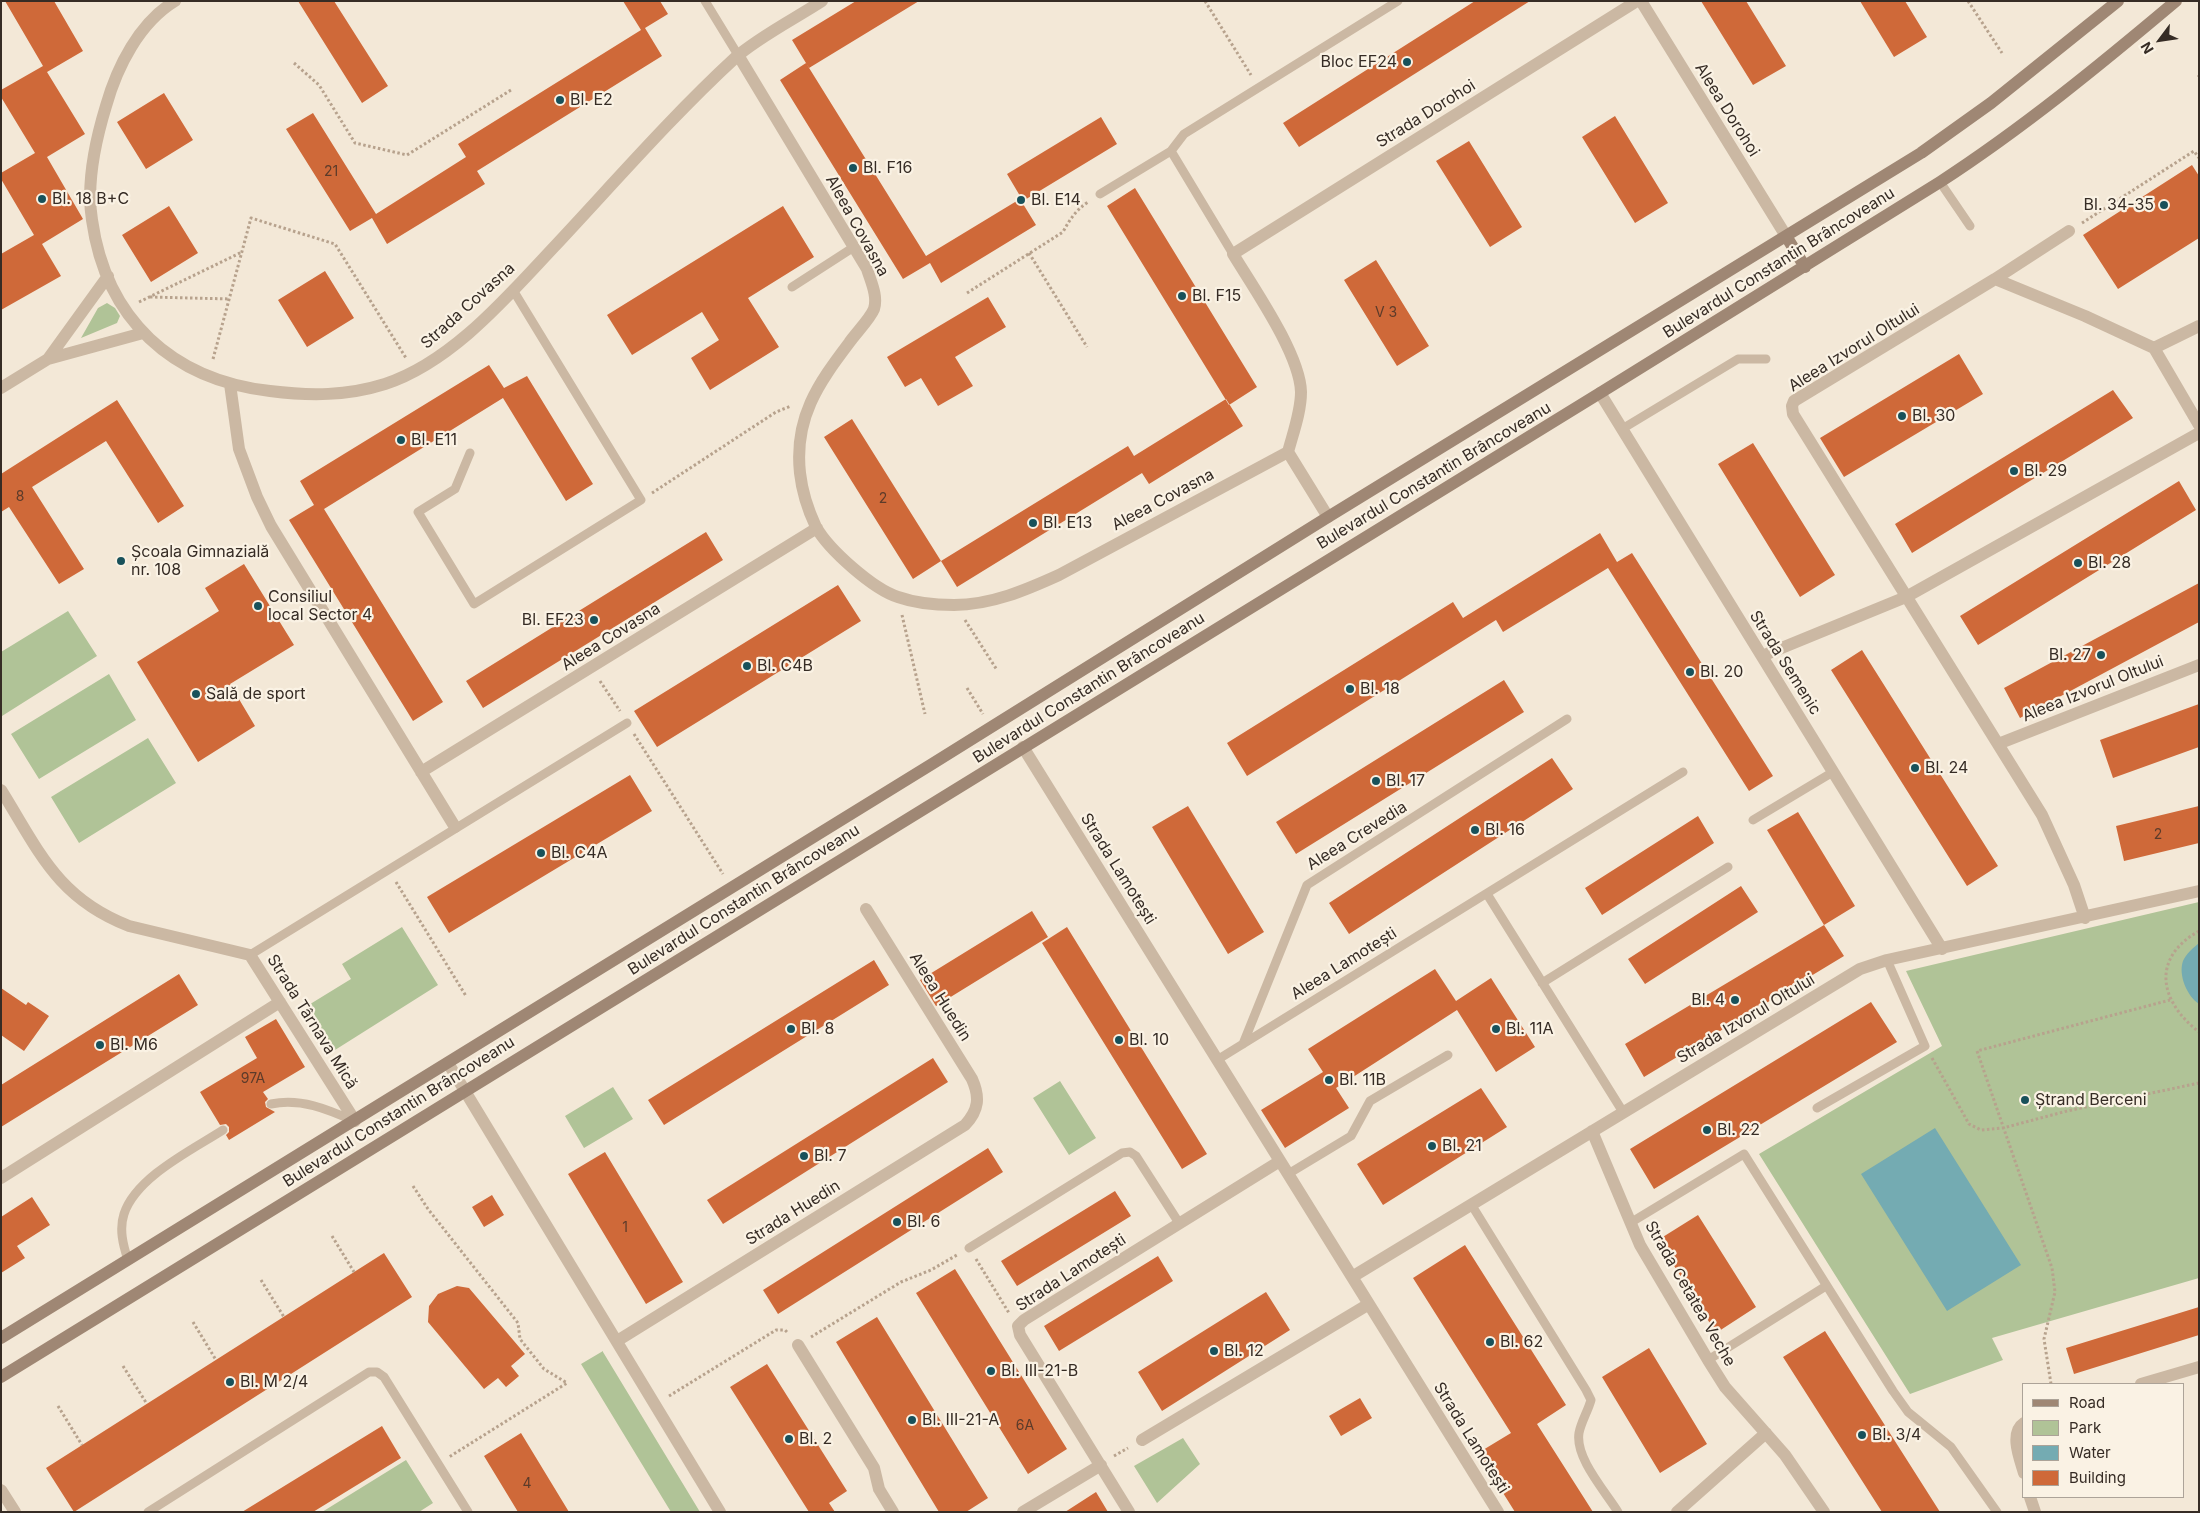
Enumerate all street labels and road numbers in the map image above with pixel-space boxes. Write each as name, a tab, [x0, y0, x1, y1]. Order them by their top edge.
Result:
street label: Aleea Dorohoi	[1691, 60, 1763, 160]
street label: Strada Dorohoi	[1373, 76, 1479, 152]
street label: Aleea Covasna	[821, 172, 893, 280]
street label: Bulevardul Constantin Brâncoveanu	[1660, 183, 1898, 343]
street label: Strada Covasna	[417, 259, 519, 353]
street label: Aleea Izvorul Oltului	[1785, 300, 1923, 396]
street label: Bulevardul Constantin Brâncoveanu	[1314, 398, 1554, 554]
street label: Aleea Covasna	[1109, 465, 1217, 535]
street label: Aleea Covasna	[558, 599, 664, 675]
street label: Strada Semenic	[1745, 607, 1825, 719]
street label: Bulevardul Constantin Brâncoveanu	[970, 608, 1208, 768]
street label: Aleea Izvorul Oltului	[2020, 652, 2166, 726]
street label: Aleea Crevedia	[1303, 798, 1411, 874]
street label: Strada Lamotești	[1076, 810, 1160, 928]
street label: Bulevardul Constantin Brâncoveanu	[625, 820, 863, 980]
street label: Aleea Lamotești	[1288, 924, 1400, 1004]
street label: Aleea Huedin	[905, 949, 975, 1045]
street label: Strada Târnava Mică	[263, 951, 361, 1093]
street label: Strada Izvorul Oltului	[1674, 970, 1818, 1068]
street label: Bulevardul Constantin Brâncoveanu	[280, 1032, 518, 1192]
street label: Strada Huedin	[742, 1176, 844, 1250]
street label: Strada Cetatea Veche	[1641, 1218, 1739, 1370]
street label: Strada Lamotești	[1012, 1230, 1130, 1316]
street label: Strada Lamotești	[1429, 1379, 1513, 1497]

